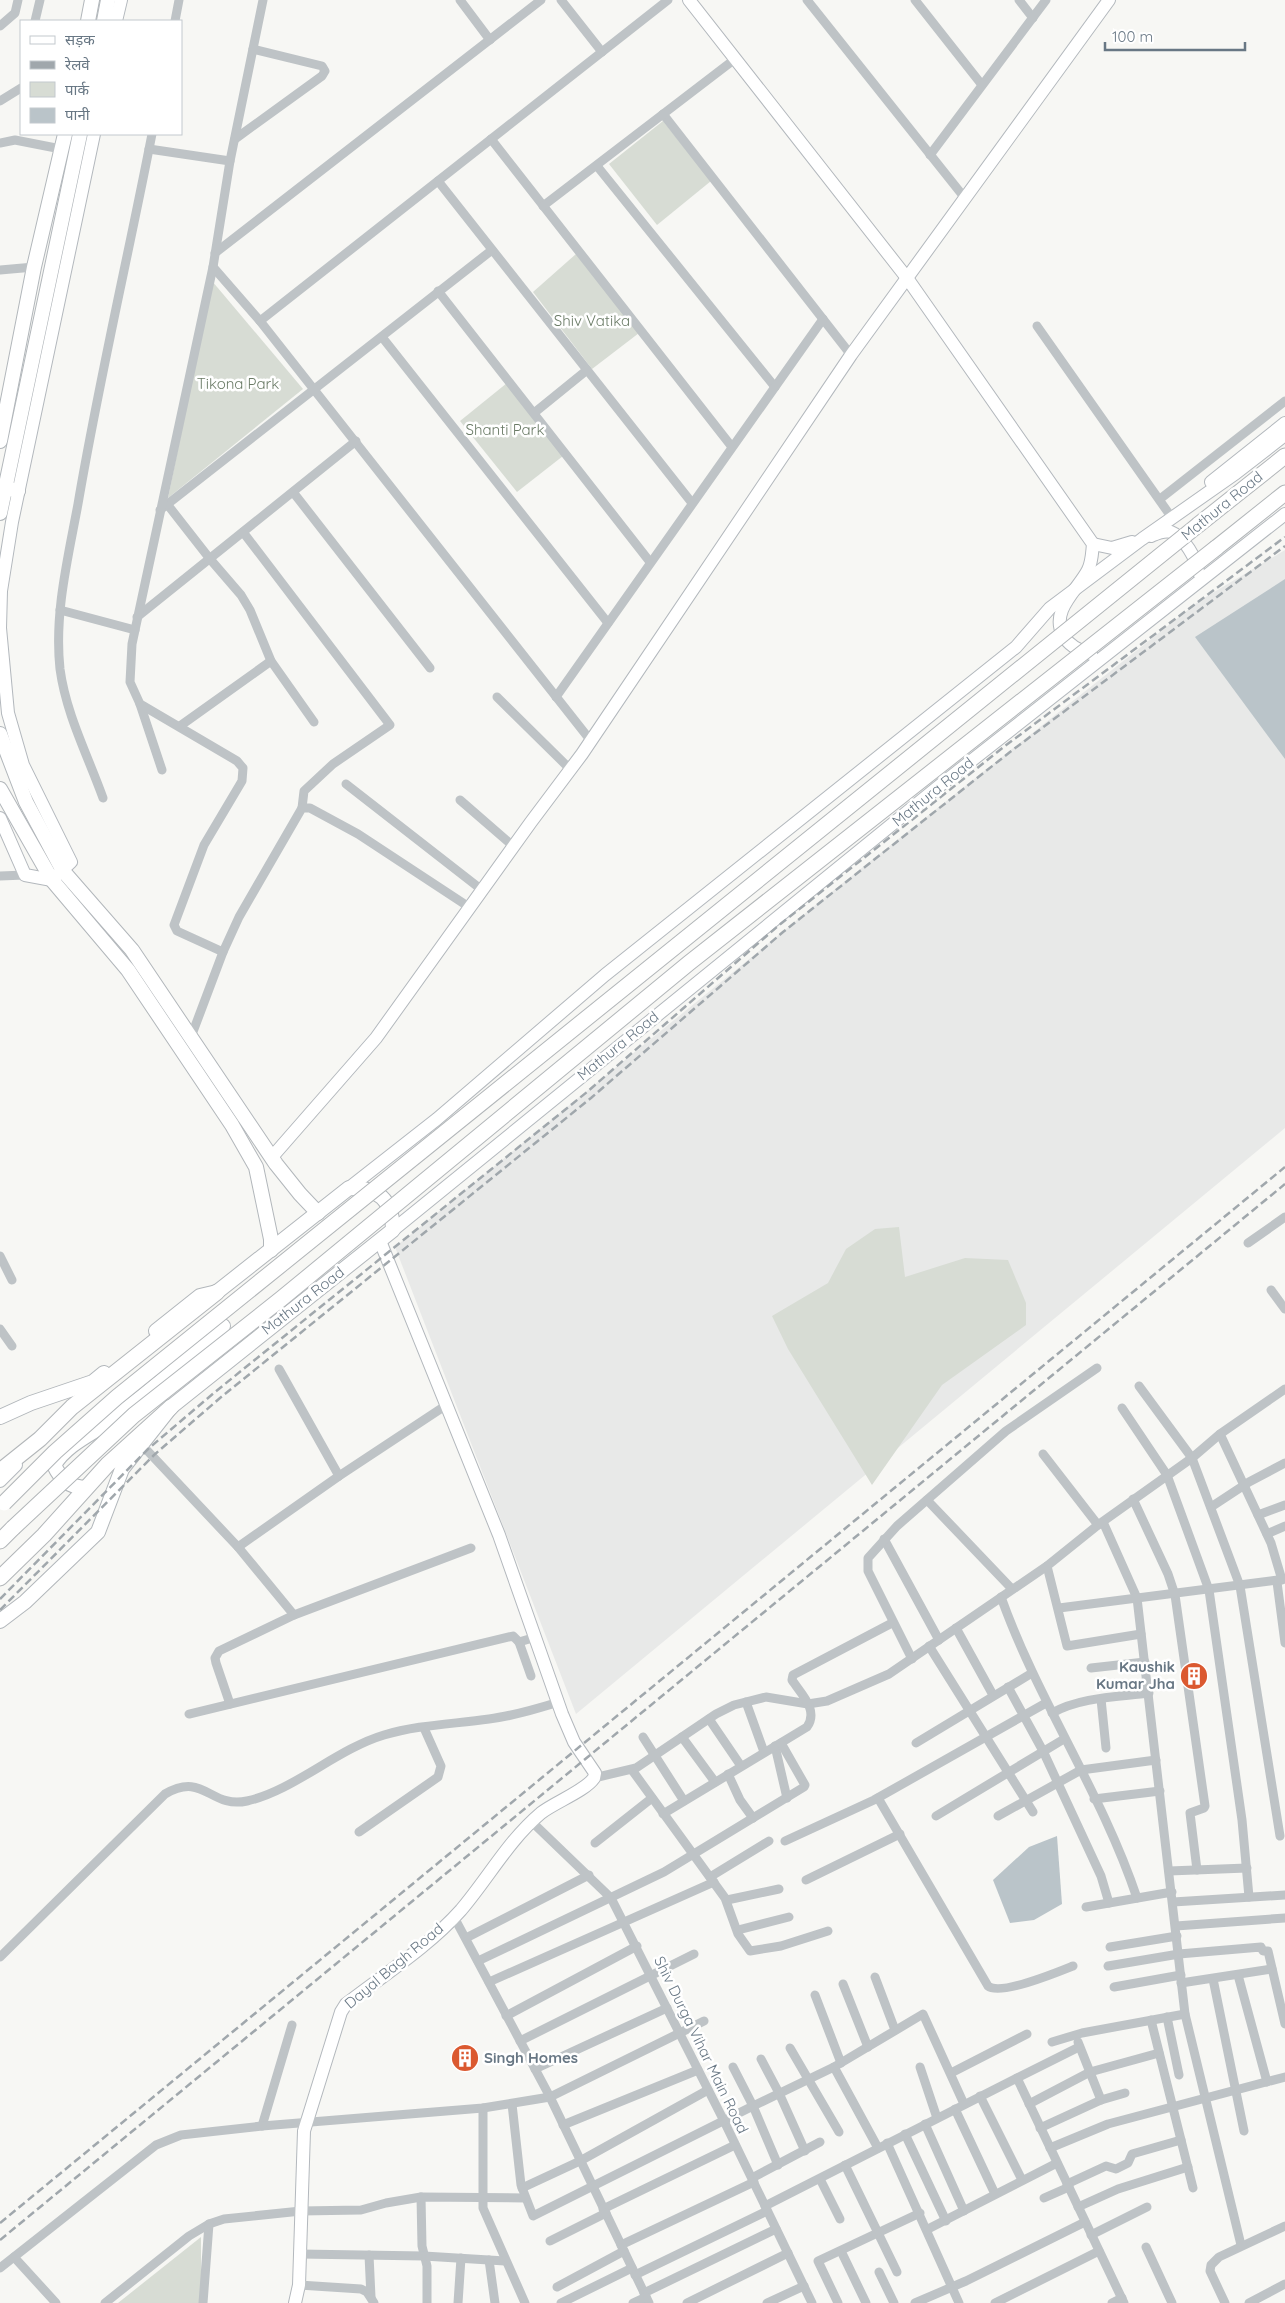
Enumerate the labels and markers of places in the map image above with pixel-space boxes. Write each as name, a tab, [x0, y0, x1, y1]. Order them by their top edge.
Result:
place label: Kaushik Kumar Jha	[1096, 1657, 1175, 1693]
building icon: Kaushik Kumar Jha	[1179, 1661, 1209, 1691]
building icon: Singh Homes	[450, 2043, 480, 2073]
place label: Singh Homes	[484, 2048, 578, 2067]

